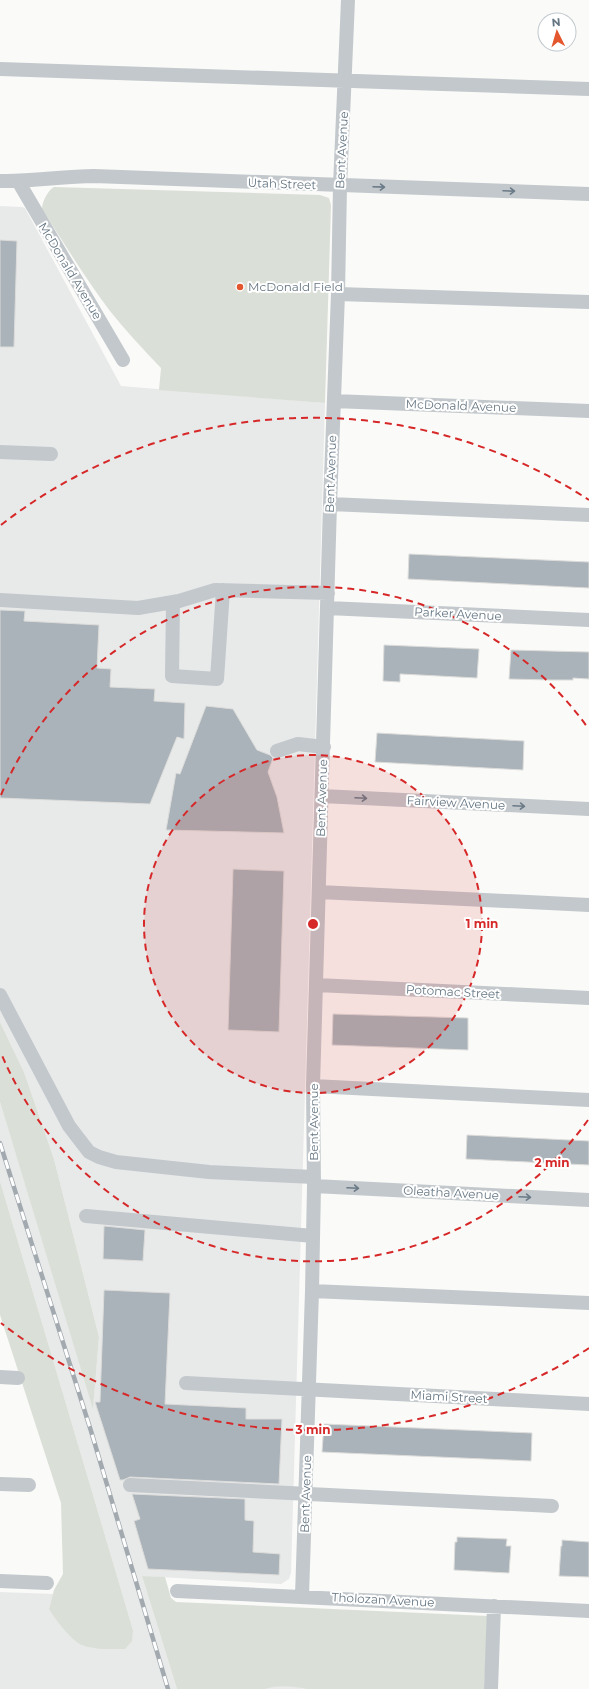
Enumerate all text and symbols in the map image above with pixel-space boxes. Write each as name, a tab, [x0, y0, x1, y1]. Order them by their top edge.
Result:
north arrow	[537, 12, 577, 52]
text: N	[551, 15, 561, 29]
street label: Bent Avenue	[332, 111, 351, 189]
street label: Utah Street	[247, 175, 317, 192]
one-way arrow	[372, 183, 385, 191]
one-way arrow	[502, 187, 515, 195]
street label: McDonald Avenue	[36, 219, 105, 322]
place label: McDonald Field	[248, 279, 343, 294]
marker: McDonald Field	[235, 282, 245, 292]
street label: McDonald Avenue	[405, 396, 517, 415]
street label: Bent Avenue	[322, 435, 339, 513]
street label: Parker Avenue	[414, 604, 502, 623]
street label: Bent Avenue	[313, 759, 330, 837]
street label: Fairview Avenue	[406, 792, 506, 813]
one-way arrow	[354, 794, 367, 802]
one-way arrow	[512, 802, 525, 809]
text: 1 min	[466, 916, 498, 931]
centre of rings	[306, 917, 320, 931]
street label: Potomac Street	[406, 982, 501, 1001]
street label: Bent Avenue	[306, 1083, 321, 1161]
text: 2 min	[535, 1155, 569, 1170]
street label: Oleatha Avenue	[403, 1183, 499, 1203]
one-way arrow	[346, 1185, 359, 1192]
one-way arrow	[518, 1193, 531, 1200]
street label: Miami Street	[410, 1387, 488, 1406]
text: 3 min	[295, 1422, 331, 1437]
street label: Bent Avenue	[297, 1455, 314, 1533]
street label: Tholozan Avenue	[331, 1589, 435, 1610]

